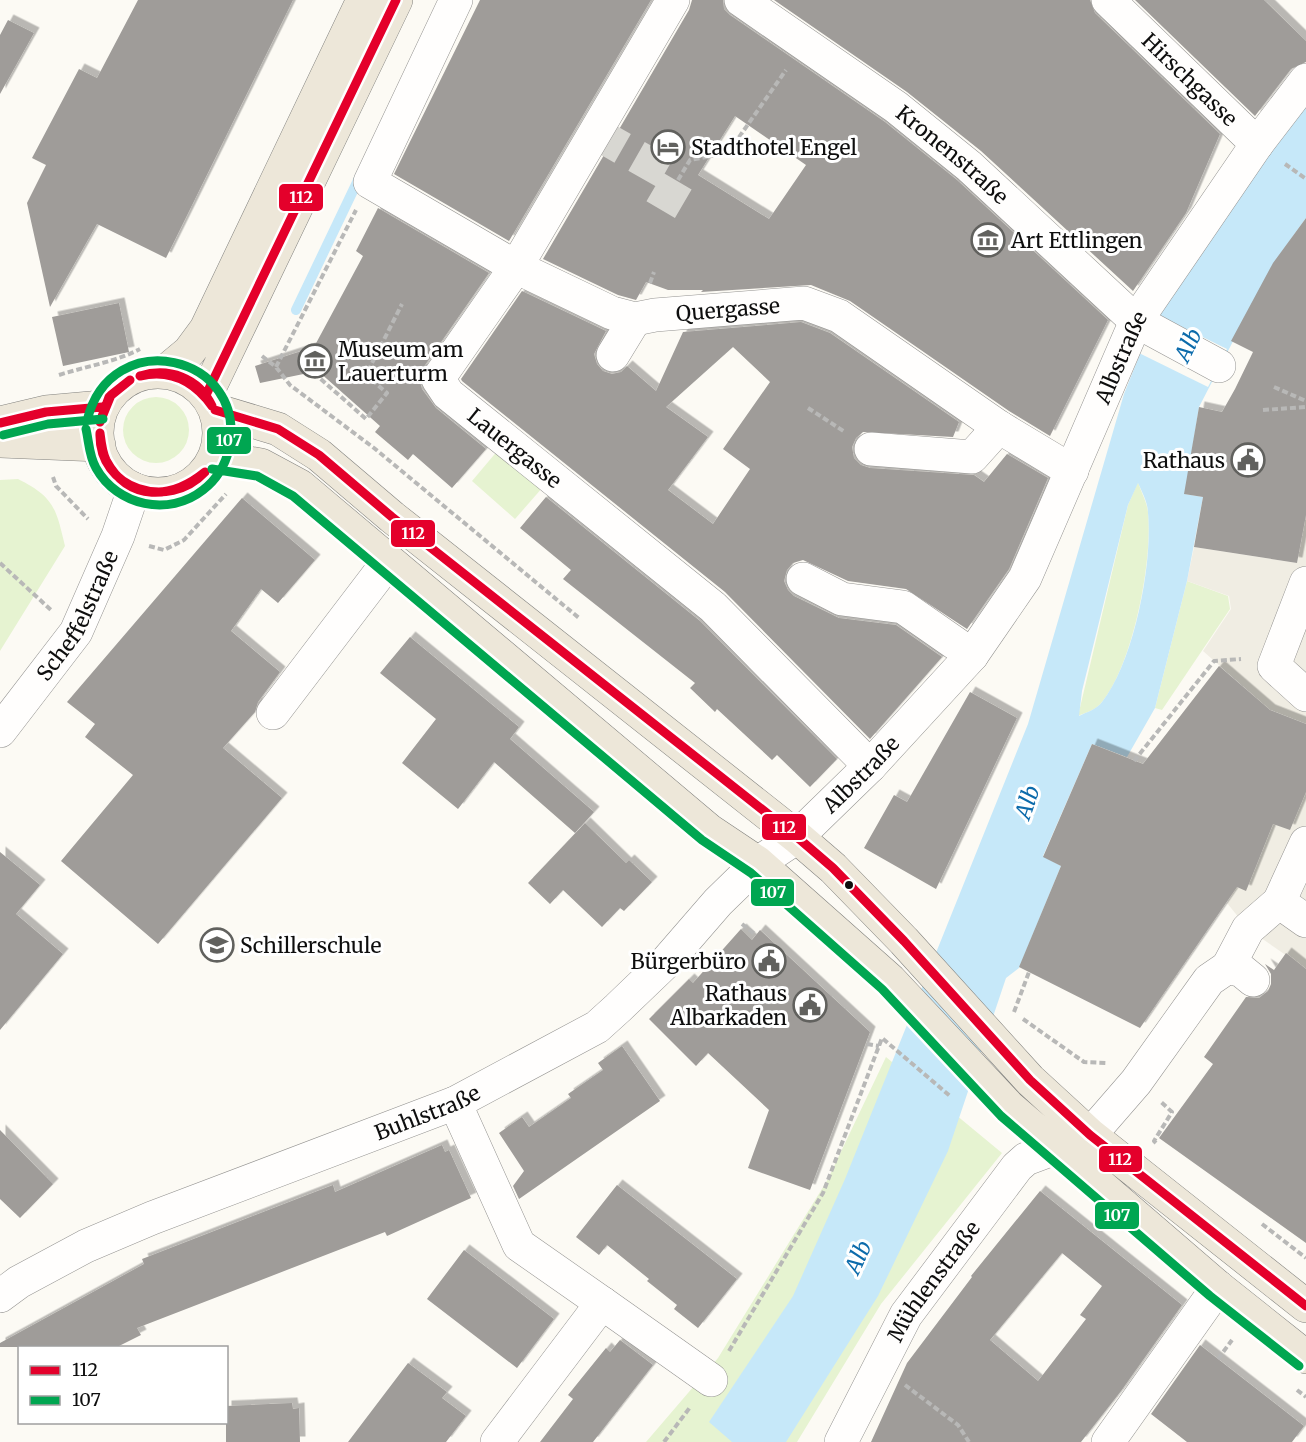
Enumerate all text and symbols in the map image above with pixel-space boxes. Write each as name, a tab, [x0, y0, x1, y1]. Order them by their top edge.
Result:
street label: Hirschgasse	[1136, 27, 1244, 132]
street label: Kronenstraße	[891, 99, 1014, 209]
hotel icon: Stadthotel Engel	[650, 129, 686, 165]
place label: Stadthotel Engel	[691, 134, 857, 161]
line badge: 112	[278, 183, 324, 212]
text: 112	[289, 187, 313, 207]
museum icon: Art Ettlingen	[970, 222, 1006, 258]
place label: Art Ettlingen	[1010, 227, 1143, 254]
street label: Quergasse	[675, 291, 781, 327]
street label: Albstraße	[1088, 305, 1153, 409]
water label: Alb	[1167, 324, 1208, 368]
place label: Museum am Lauerturm	[338, 336, 464, 387]
museum icon: Museum am Lauerturm	[297, 343, 333, 379]
street label: Lauergasse	[462, 402, 568, 494]
line badge: 107	[206, 426, 252, 455]
text: 107	[216, 430, 243, 450]
public building icon: Rathaus	[1230, 442, 1266, 478]
place label: Rathaus	[1143, 447, 1225, 474]
line badge: 112	[390, 519, 436, 548]
text: 112	[401, 523, 425, 543]
street label: Scheffelstraße	[30, 546, 124, 686]
street label: Albstraße	[816, 730, 905, 819]
water label: Alb	[1008, 782, 1046, 824]
line badge: 112	[761, 813, 807, 841]
text: 112	[772, 817, 796, 837]
line badge: 107	[750, 878, 795, 907]
unlabelled marker	[843, 879, 855, 891]
text: 107	[760, 882, 787, 902]
school or university icon: Schillerschule	[199, 927, 235, 963]
place label: Schillerschule	[240, 932, 381, 959]
public building icon: Bürgerbüro	[751, 943, 787, 979]
place label: Bürgerbüro	[631, 948, 746, 975]
place label: Rathaus Albarkaden	[669, 980, 787, 1031]
public building icon: Rathaus Albarkaden	[792, 987, 828, 1023]
street label: Buhlstraße	[371, 1079, 485, 1146]
line badge: 112	[1098, 1145, 1143, 1173]
text: 112	[1108, 1149, 1132, 1169]
line badge: 107	[1094, 1201, 1140, 1230]
text: 107	[1104, 1205, 1131, 1225]
street label: Mühlenstraße	[881, 1215, 986, 1346]
water label: Alb	[837, 1236, 878, 1280]
legend	[18, 1346, 228, 1424]
text: 112	[72, 1358, 98, 1381]
text: 107	[72, 1388, 101, 1411]

